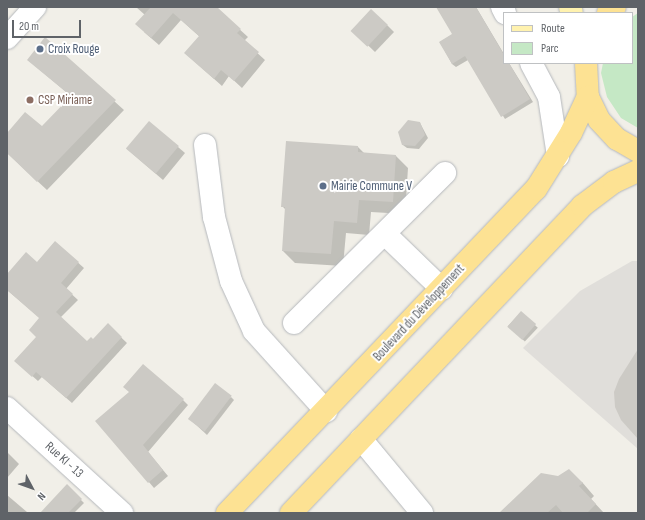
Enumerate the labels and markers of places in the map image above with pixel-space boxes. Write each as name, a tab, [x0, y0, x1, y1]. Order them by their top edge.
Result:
place label: Croix Rouge	[48, 41, 100, 57]
marker: Croix Rouge	[35, 44, 45, 54]
place label: CSP Miriame	[38, 92, 92, 108]
marker: CSP Miriame	[25, 95, 35, 105]
place label: Mairie Commune V	[331, 178, 412, 194]
marker: Mairie Commune V	[318, 181, 328, 191]

